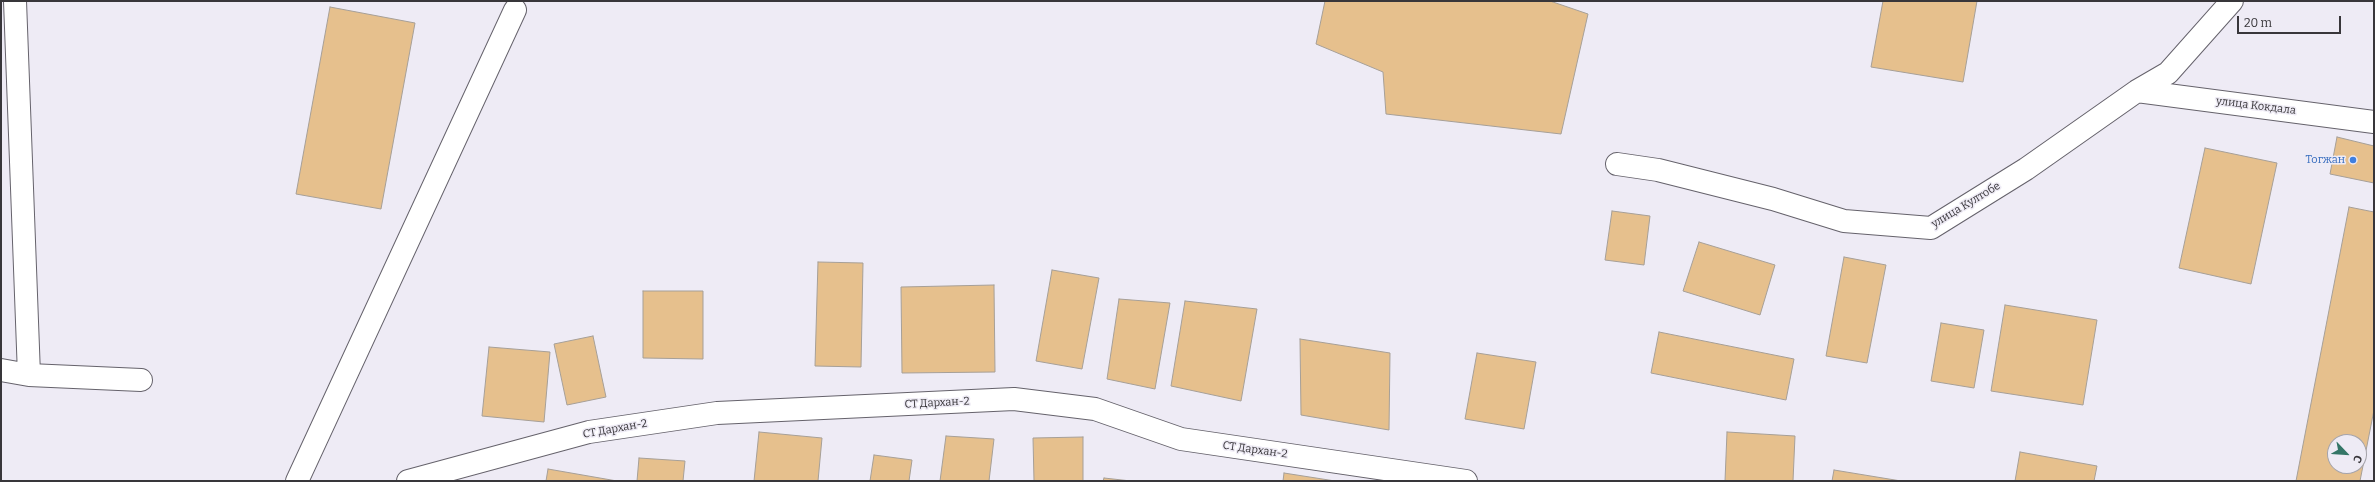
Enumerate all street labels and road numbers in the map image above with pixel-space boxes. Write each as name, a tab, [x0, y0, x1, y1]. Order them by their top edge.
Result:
street label: улица Кокдала	[2215, 95, 2297, 117]
street label: улица Култобе	[1929, 179, 2003, 231]
street label: СТ Дархан-2	[904, 395, 970, 411]
street label: СТ Дархан-2	[582, 417, 648, 441]
street label: СТ Дархан-2	[1222, 439, 1288, 461]

